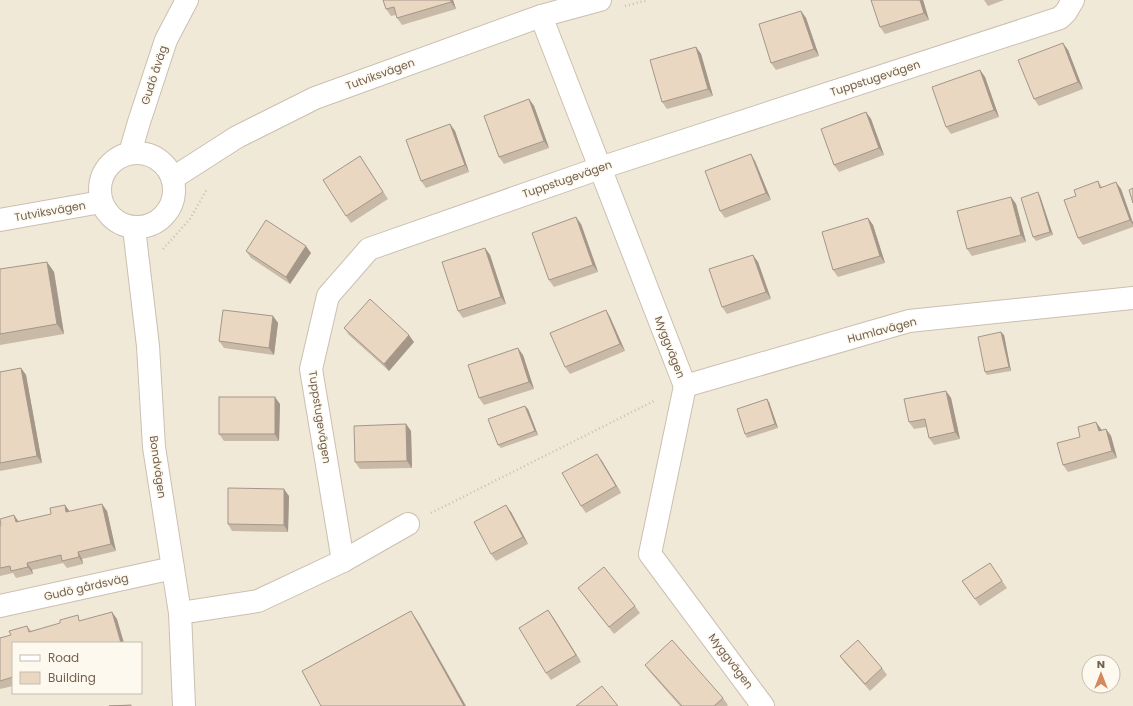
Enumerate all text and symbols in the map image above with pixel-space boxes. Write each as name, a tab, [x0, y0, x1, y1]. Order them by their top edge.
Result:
street label: Gudö åväg	[137, 43, 171, 107]
street label: Tutviksvägen	[343, 54, 417, 94]
street label: Tuppstugevägen	[828, 56, 922, 100]
street label: Tuppstugevägen	[520, 156, 614, 202]
street label: Tutviksvägen	[13, 197, 87, 225]
street label: Humlavägen	[846, 313, 918, 347]
street label: Myggvägen	[651, 314, 689, 380]
street label: Tuppstugevägen	[305, 369, 335, 465]
street label: Bondvägen	[146, 435, 170, 499]
street label: Gudö gårdsväg	[42, 570, 130, 604]
street label: Myggvägen	[705, 630, 757, 692]
legend	[12, 642, 142, 694]
text: Road	[48, 649, 79, 666]
north arrow	[1081, 654, 1121, 694]
text: N	[1097, 656, 1105, 672]
text: Building	[48, 669, 96, 686]

